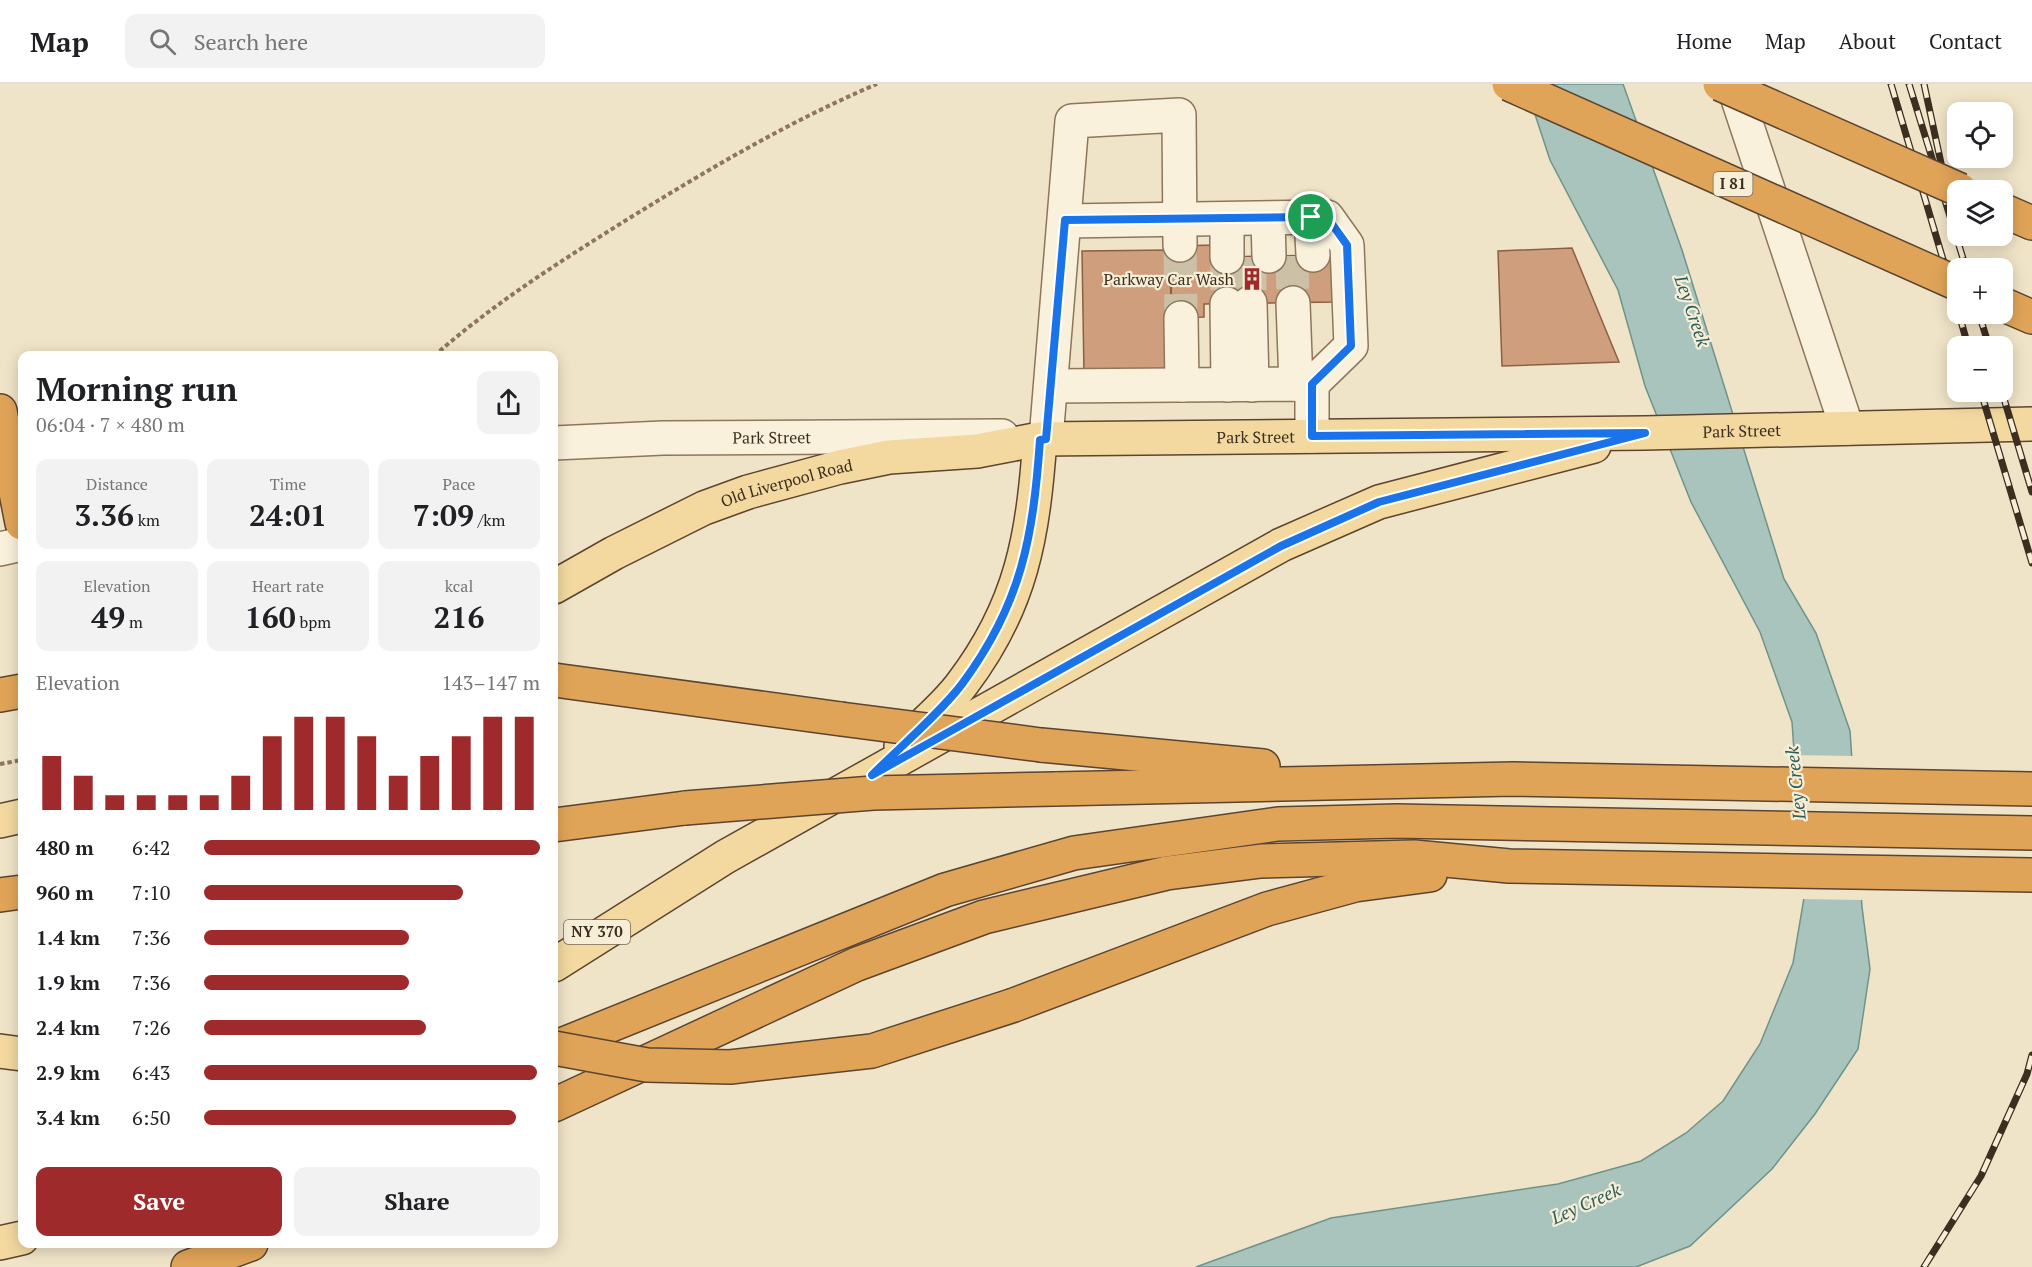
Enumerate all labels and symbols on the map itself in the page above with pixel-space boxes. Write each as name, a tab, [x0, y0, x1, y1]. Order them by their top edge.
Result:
road number: I 81	[1714, 172, 1752, 196]
pin	[1285, 191, 1336, 242]
building icon: Parkway Car Wash	[1239, 266, 1265, 292]
place label: Parkway Car Wash	[1104, 268, 1235, 290]
water label: Ley Creek	[1669, 271, 1716, 350]
street label: Park Street	[1702, 419, 1781, 443]
street label: Park Street	[1216, 425, 1295, 448]
street label: Park Street	[732, 426, 811, 449]
street label: Old Liverpool Road	[717, 454, 854, 512]
water label: Ley Creek	[1779, 745, 1811, 822]
road number: NY 370	[564, 920, 630, 944]
water label: Ley Creek	[1546, 1177, 1624, 1229]

